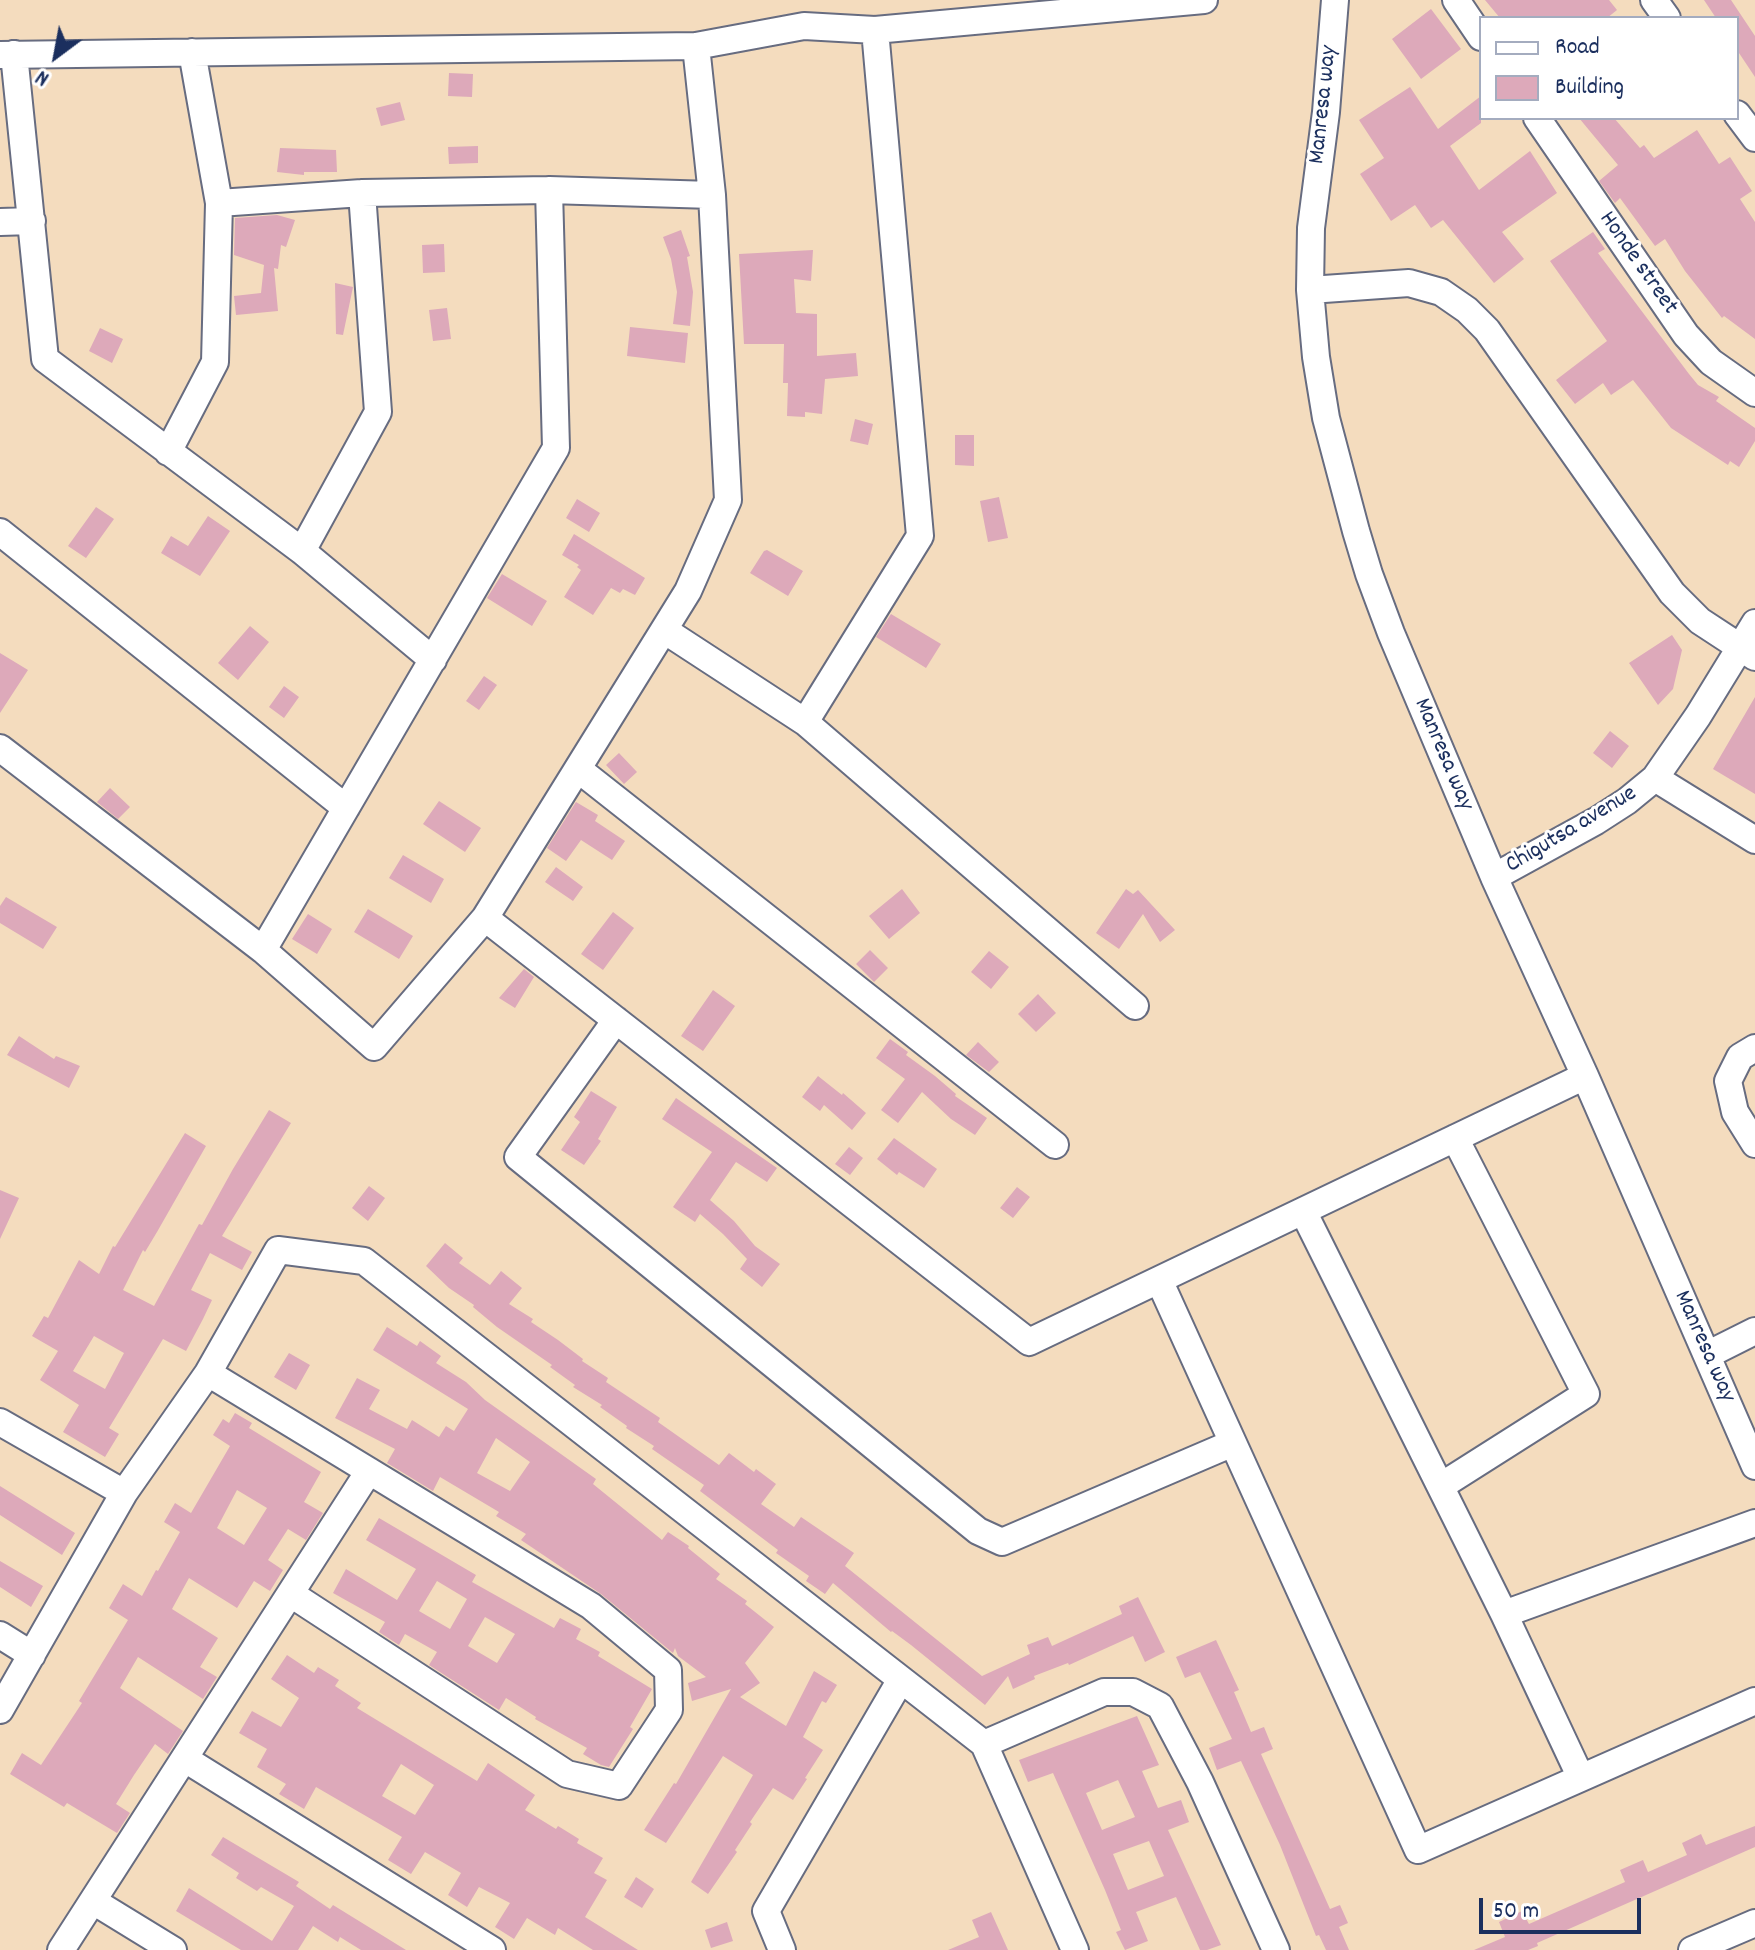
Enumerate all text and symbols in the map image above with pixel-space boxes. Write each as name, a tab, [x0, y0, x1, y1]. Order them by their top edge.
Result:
north arrow	[16, 16, 96, 96]
legend	[1479, 16, 1739, 120]
text: Road	[1555, 31, 1600, 65]
street label: Manresa way	[1304, 44, 1346, 166]
text: N	[30, 61, 56, 93]
text: Building	[1555, 71, 1624, 105]
street label: Honde street	[1591, 207, 1683, 321]
street label: Manresa way	[1405, 695, 1479, 815]
street label: Chigutsa avenue	[1501, 781, 1643, 881]
street label: Manresa way	[1666, 1287, 1740, 1407]
scale bar	[1483, 1882, 1645, 1932]
text: 50 m	[1493, 1895, 1539, 1929]

